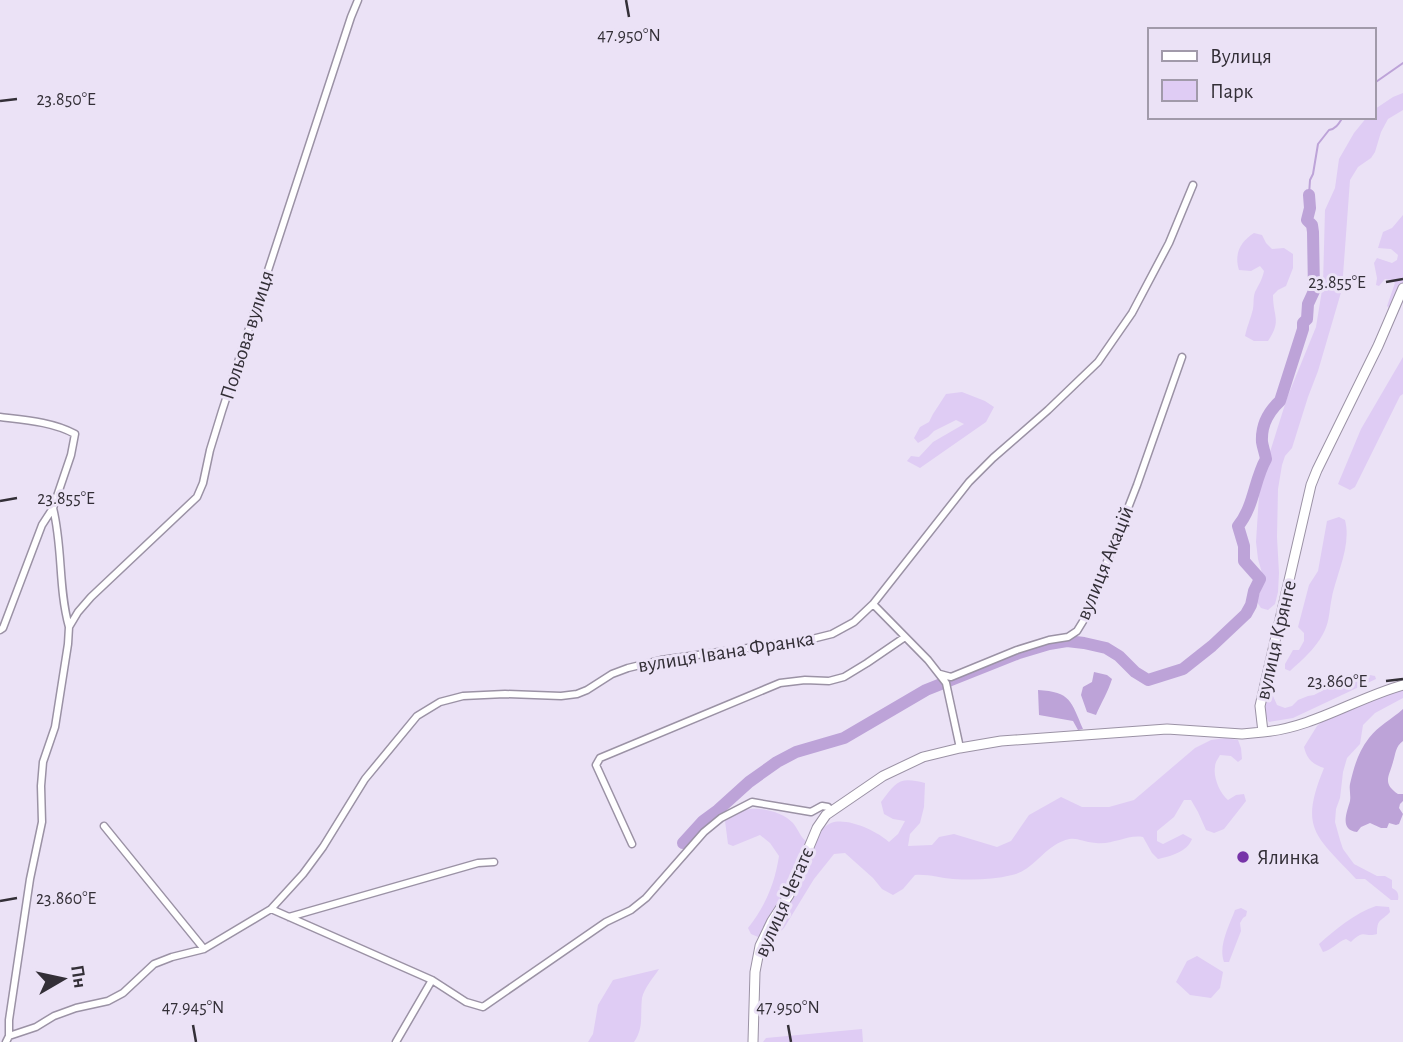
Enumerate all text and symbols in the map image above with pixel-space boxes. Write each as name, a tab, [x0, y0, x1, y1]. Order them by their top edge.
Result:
text: 47.950°N	[597, 27, 661, 45]
legend	[1148, 28, 1375, 119]
text: Вулиця	[1210, 46, 1272, 67]
text: Парк	[1210, 81, 1254, 102]
text: 23.850°E	[36, 91, 96, 109]
street label: Польова вулиця	[216, 268, 278, 402]
text: 23.855°E	[1308, 274, 1366, 292]
text: 23.855°E	[37, 490, 95, 508]
street label: вулиця Акацій	[1073, 503, 1137, 623]
street label: вулиця Крянге	[1252, 578, 1300, 702]
street label: вулиця Івана Франка	[636, 628, 816, 676]
text: 23.860°E	[1307, 673, 1367, 691]
street label: вулиця Четатє	[750, 844, 818, 960]
place label: Ялинка	[1257, 847, 1320, 868]
marker: Ялинка	[1235, 849, 1251, 865]
text: 23.860°E	[36, 890, 96, 908]
north arrow	[28, 944, 98, 1014]
text: Пн	[67, 964, 90, 990]
text: 47.945°N	[162, 999, 224, 1017]
text: 47.950°N	[756, 999, 820, 1017]

